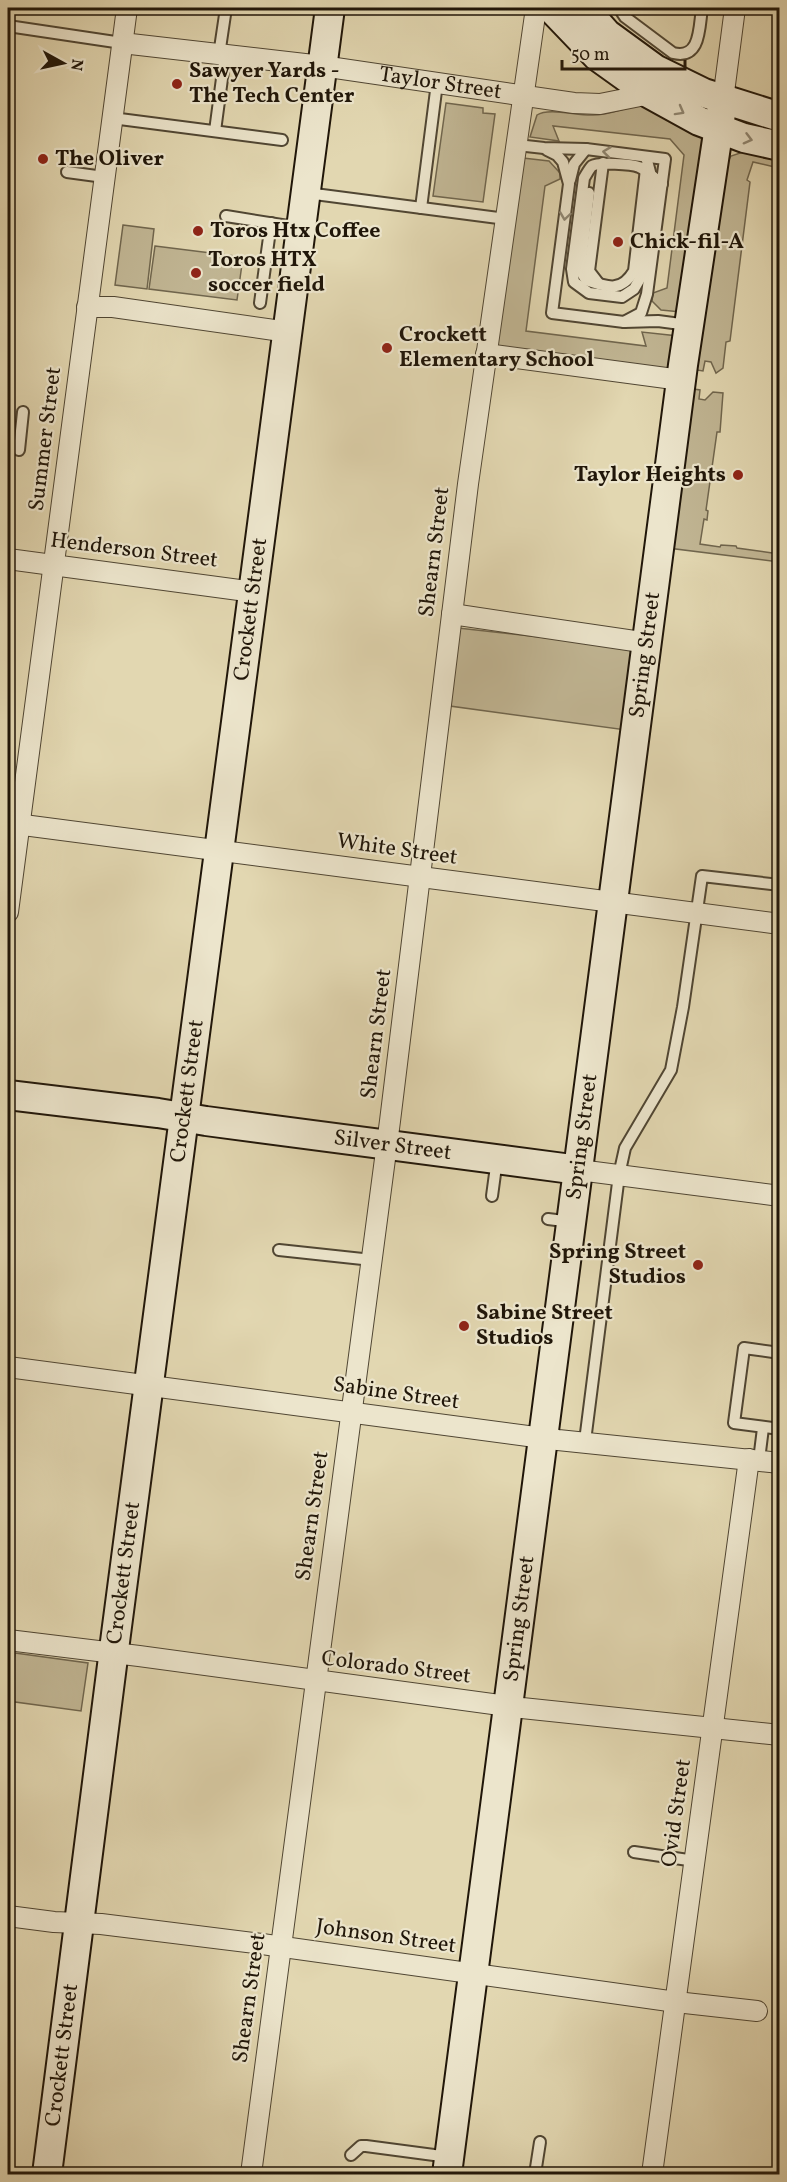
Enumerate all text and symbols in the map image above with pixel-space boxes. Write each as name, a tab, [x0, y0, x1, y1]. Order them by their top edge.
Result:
north arrow	[33, 33, 93, 93]
scale bar	[562, 33, 685, 71]
text: 50 m	[571, 43, 610, 68]
place label: Sawyer Yards - The Tech Center	[189, 56, 355, 112]
text: N	[64, 58, 88, 72]
street label: Taylor Street	[377, 59, 504, 108]
marker: Sawyer Yards - The Tech Center	[170, 77, 184, 91]
one-way arrow	[674, 104, 685, 115]
one-way arrow	[743, 131, 753, 144]
place label: The Oliver	[55, 144, 164, 175]
one-way arrow	[603, 146, 612, 158]
marker: The Oliver	[36, 152, 50, 166]
one-way arrow	[560, 211, 572, 220]
place label: Toros Htx Coffee	[210, 216, 380, 247]
marker: Toros Htx Coffee	[191, 224, 205, 238]
place label: Chick-fil-A	[630, 227, 744, 258]
marker: Chick-fil-A	[611, 235, 625, 249]
place label: Toros HTX soccer field	[208, 245, 325, 301]
marker: Toros HTX soccer field	[189, 266, 203, 280]
place label: Crockett Elementary School	[399, 320, 594, 376]
marker: Crockett Elementary School	[380, 341, 394, 355]
street label: Summer Street	[22, 365, 70, 513]
place label: Taylor Heights	[574, 460, 726, 491]
marker: Taylor Heights	[731, 468, 745, 482]
street label: Shearn Street	[412, 485, 458, 619]
street label: Henderson Street	[48, 525, 220, 577]
street label: Crockett Street	[226, 536, 276, 683]
street label: Spring Street	[622, 590, 669, 720]
street label: White Street	[335, 826, 460, 874]
street label: Shearn Street	[354, 967, 400, 1101]
street label: Crockett Street	[163, 1017, 212, 1165]
street label: Spring Street	[559, 1071, 606, 1202]
street label: Silver Street	[332, 1122, 454, 1169]
place label: Spring Street Studios	[549, 1237, 686, 1293]
marker: Spring Street Studios	[691, 1258, 705, 1272]
place label: Sabine Street Studios	[476, 1298, 613, 1354]
marker: Sabine Street Studios	[457, 1319, 471, 1333]
street label: Sabine Street	[331, 1370, 461, 1418]
street label: Shearn Street	[289, 1449, 338, 1583]
street label: Crockett Street	[99, 1499, 149, 1646]
street label: Spring Street	[496, 1553, 543, 1684]
street label: Colorado Street	[319, 1643, 473, 1693]
street label: Ovid Street	[654, 1757, 700, 1869]
street label: Johnson Street	[314, 1912, 458, 1962]
street label: Shearn Street	[226, 1931, 275, 2065]
street label: Crockett Street	[38, 1981, 87, 2128]

